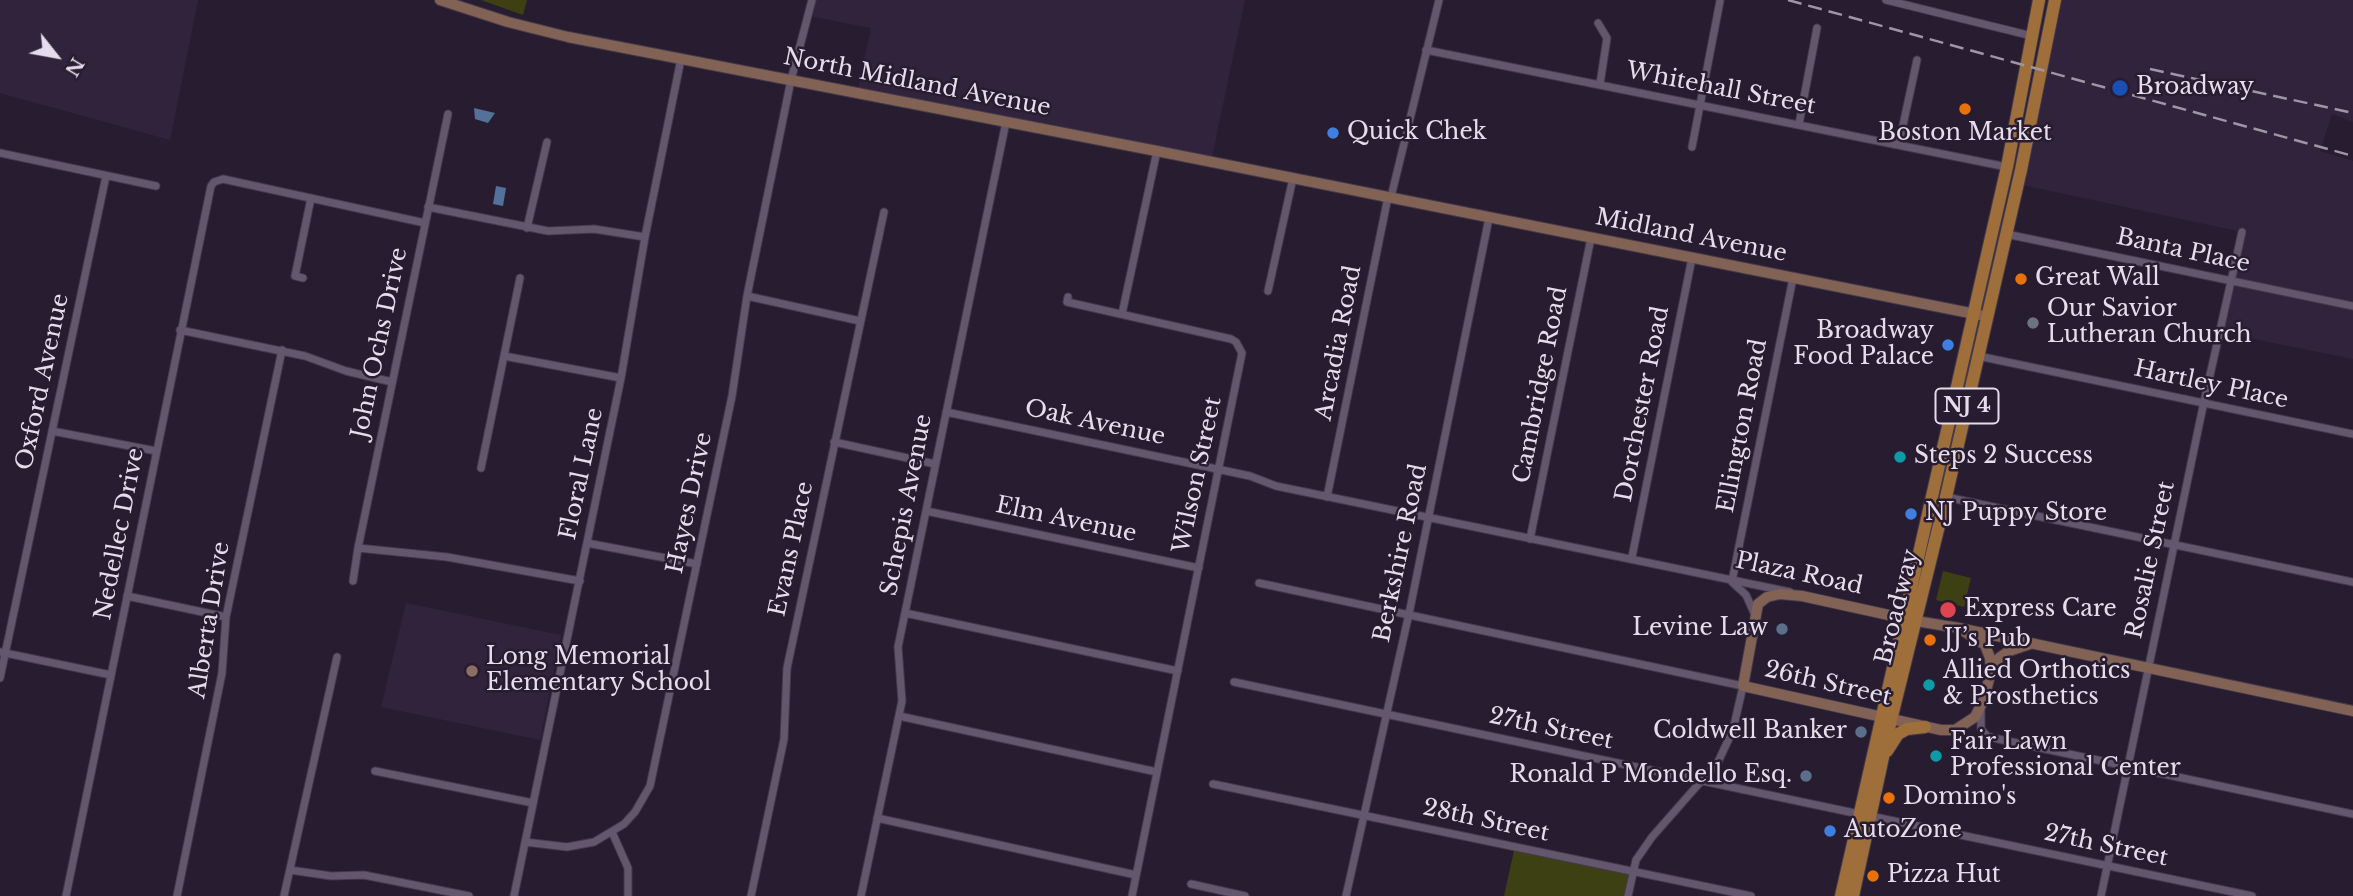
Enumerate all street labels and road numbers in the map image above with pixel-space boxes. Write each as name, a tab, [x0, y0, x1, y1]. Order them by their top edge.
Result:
street label: North Midland Avenue	[781, 44, 1053, 122]
street label: Whitehall Street	[1624, 57, 1818, 121]
street label: Midland Avenue	[1593, 204, 1789, 268]
street label: Banta Place	[2114, 223, 2252, 279]
street label: John Ochs Drive	[346, 245, 414, 441]
street label: Arcadia Road	[1310, 263, 1368, 423]
street label: Cambridge Road	[1508, 284, 1574, 486]
street label: Oxford Avenue	[11, 291, 75, 473]
street label: Dorchester Road	[1611, 304, 1675, 504]
street label: Ellington Road	[1713, 337, 1773, 515]
street label: Hartley Place	[2131, 355, 2291, 415]
road number: NJ 4	[1936, 388, 1998, 424]
street label: Wilson Street	[1168, 394, 1228, 556]
street label: Oak Avenue	[1022, 395, 1168, 451]
street label: Floral Lane	[555, 405, 609, 543]
street label: Schepis Avenue	[876, 412, 938, 598]
street label: Hayes Drive	[662, 430, 718, 576]
street label: Nedellec Drive	[90, 446, 150, 622]
street label: Berkshire Road	[1369, 461, 1433, 645]
street label: Evans Place	[764, 479, 820, 619]
street label: Rosalie Street	[2121, 479, 2181, 641]
street label: Elm Avenue	[993, 492, 1139, 548]
street label: Alberta Drive	[184, 540, 236, 700]
street label: Broadway	[1870, 546, 1926, 668]
street label: Plaza Road	[1733, 547, 1865, 601]
street label: 26th Street	[1762, 656, 1894, 712]
street label: 27th Street	[1486, 702, 1616, 756]
street label: 28th Street	[1420, 794, 1552, 848]
street label: 27th Street	[2041, 819, 2171, 873]

